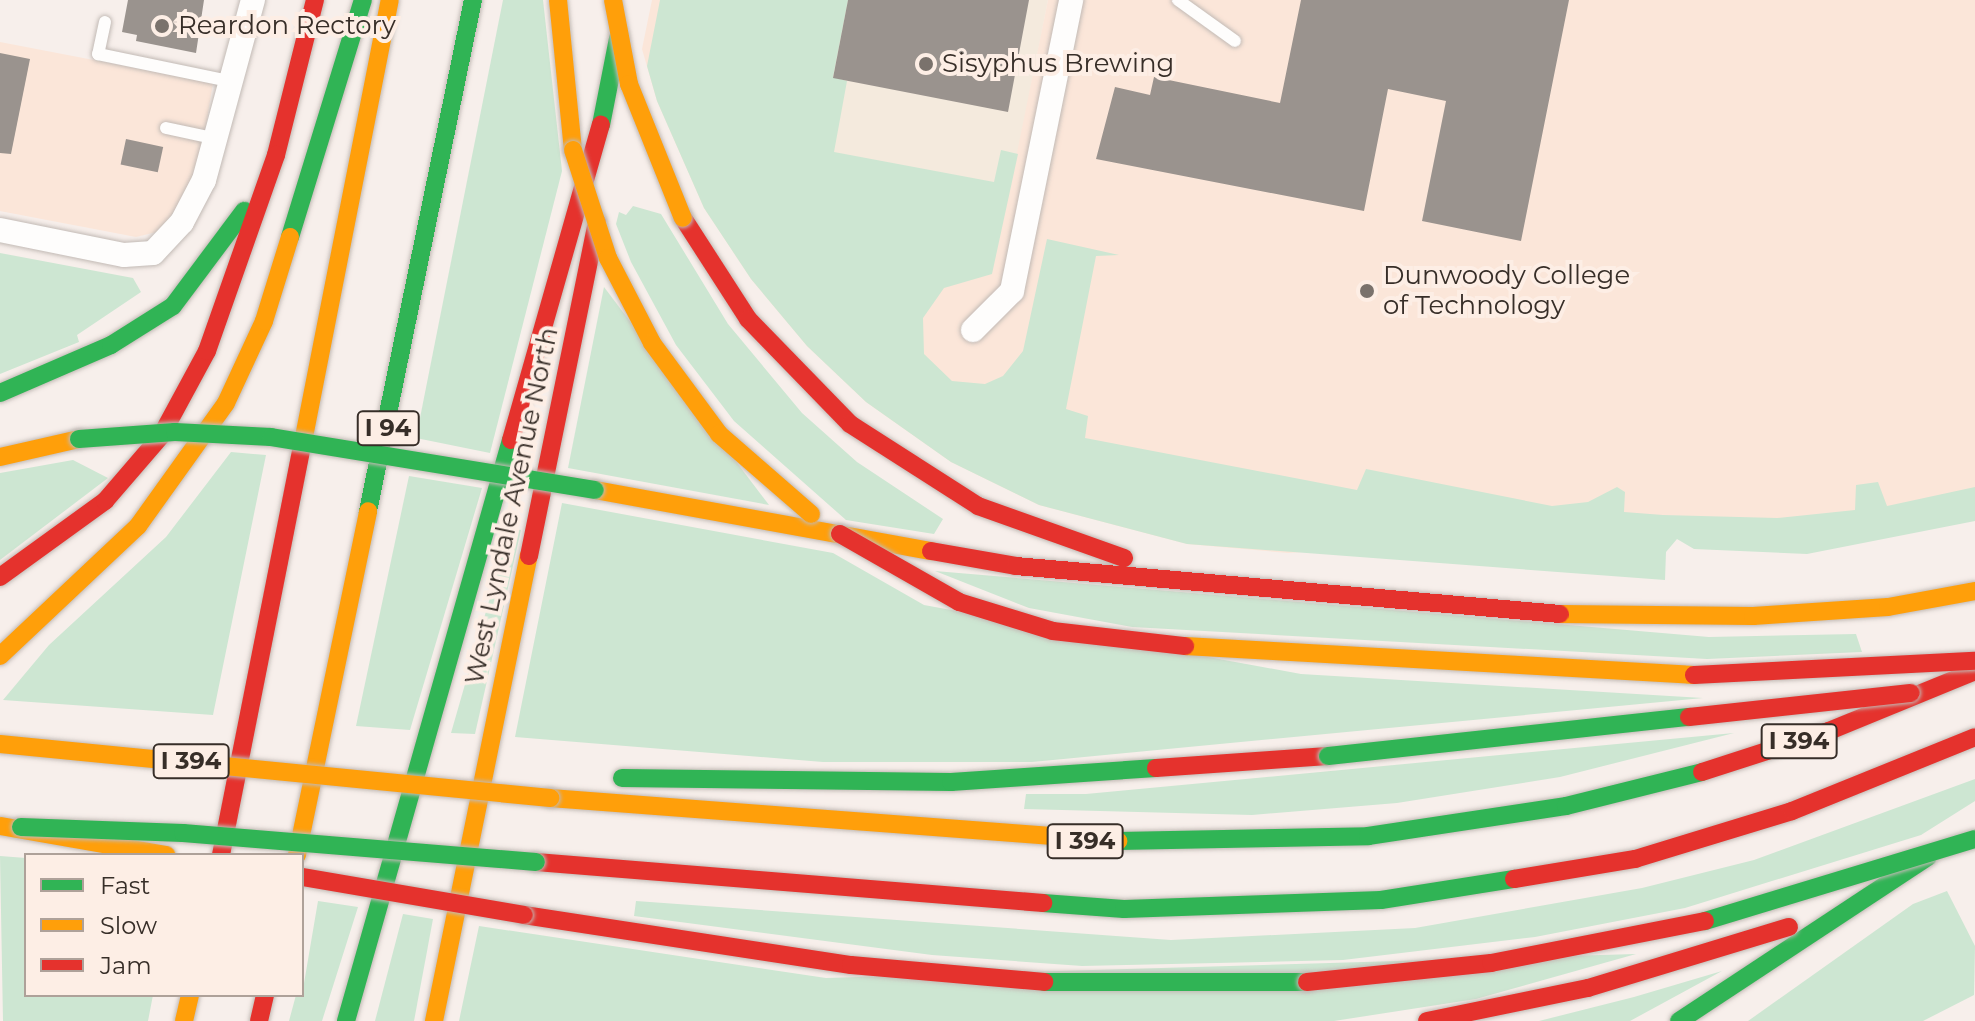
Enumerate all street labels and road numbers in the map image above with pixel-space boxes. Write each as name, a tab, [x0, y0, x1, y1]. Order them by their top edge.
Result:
street label: West Lyndale Avenue North	[459, 325, 565, 687]
road number: I 94	[356, 408, 420, 448]
road number: I 394	[1759, 721, 1839, 761]
road number: I 394	[151, 741, 231, 781]
road number: I 394	[1045, 821, 1125, 861]

